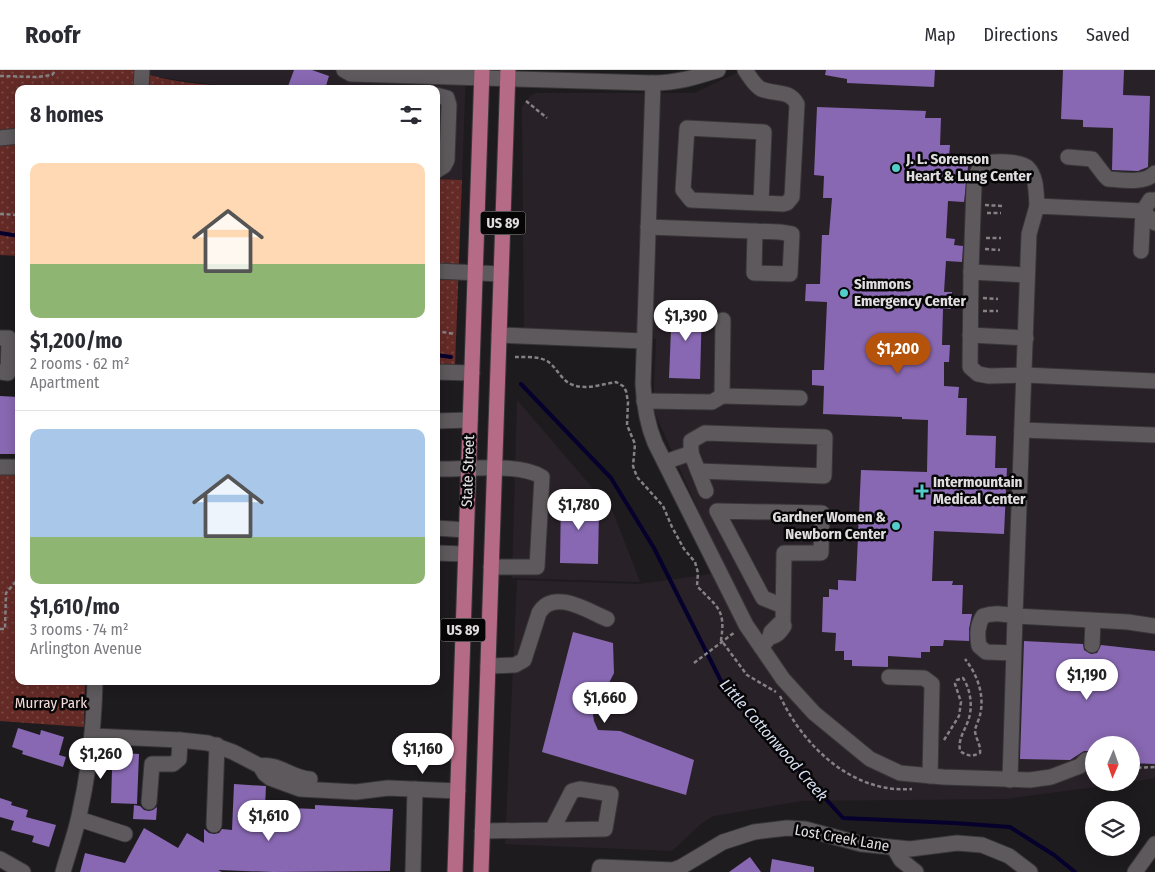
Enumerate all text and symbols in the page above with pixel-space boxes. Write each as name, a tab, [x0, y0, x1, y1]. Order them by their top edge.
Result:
text: Roofr	[25, 21, 80, 49]
text: Map	[924, 24, 956, 46]
text: Directions	[984, 24, 1058, 46]
text: Saved	[1086, 24, 1130, 46]
icon: filters	[397, 101, 425, 129]
text: 8 homes	[30, 102, 104, 128]
place label: J. L. Sorenson Heart & Lung Center	[905, 150, 1032, 185]
marker: J. L. Sorenson Heart & Lung Center	[890, 162, 902, 174]
icon: home	[183, 196, 273, 286]
road number: US 89	[480, 212, 526, 234]
place label: Simmons Emergency Center	[854, 275, 966, 310]
marker: Simmons Emergency Center	[838, 287, 850, 299]
pin: $1,390	[645, 300, 727, 342]
text: $1,390	[665, 306, 707, 325]
text: $1,200/mo	[30, 328, 122, 354]
pin: $1,200	[857, 332, 939, 375]
text: $1,200	[877, 339, 919, 358]
text: 2 rooms · 62 m²	[30, 354, 129, 373]
text: Apartment	[30, 373, 99, 392]
street label: State Street	[458, 435, 478, 507]
icon: home	[183, 461, 273, 551]
place label: Intermountain Medical Center	[933, 473, 1026, 508]
marker: Intermountain Medical Center	[915, 484, 929, 498]
pin: $1,780	[538, 488, 620, 531]
text: $1,780	[558, 495, 600, 514]
place label: Gardner Women & Newborn Center	[773, 508, 887, 543]
marker: Gardner Women & Newborn Center	[890, 520, 902, 532]
text: $1,610/mo	[30, 594, 120, 620]
road number: US 89	[440, 618, 486, 642]
text: 3 rooms · 74 m²	[30, 620, 128, 639]
text: Arlington Avenue	[30, 639, 142, 658]
pin: $1,190	[1046, 658, 1128, 701]
text: $1,190	[1067, 665, 1107, 684]
water label: Little Cottonwood Creek	[716, 675, 832, 805]
pin: $1,660	[564, 682, 646, 724]
text: $1,660	[583, 688, 627, 707]
park label: Murray Park	[15, 694, 87, 712]
pin: $1,160	[382, 732, 464, 775]
north arrow	[1085, 736, 1140, 791]
map controls	[1085, 736, 1140, 856]
pin: $1,260	[60, 738, 142, 780]
text: $1,160	[403, 739, 443, 758]
text: $1,260	[80, 744, 122, 763]
pin: $1,610	[228, 800, 310, 842]
button: layers	[1085, 801, 1140, 856]
text: $1,610	[249, 806, 289, 825]
street label: Lost Creek Lane	[793, 821, 891, 855]

